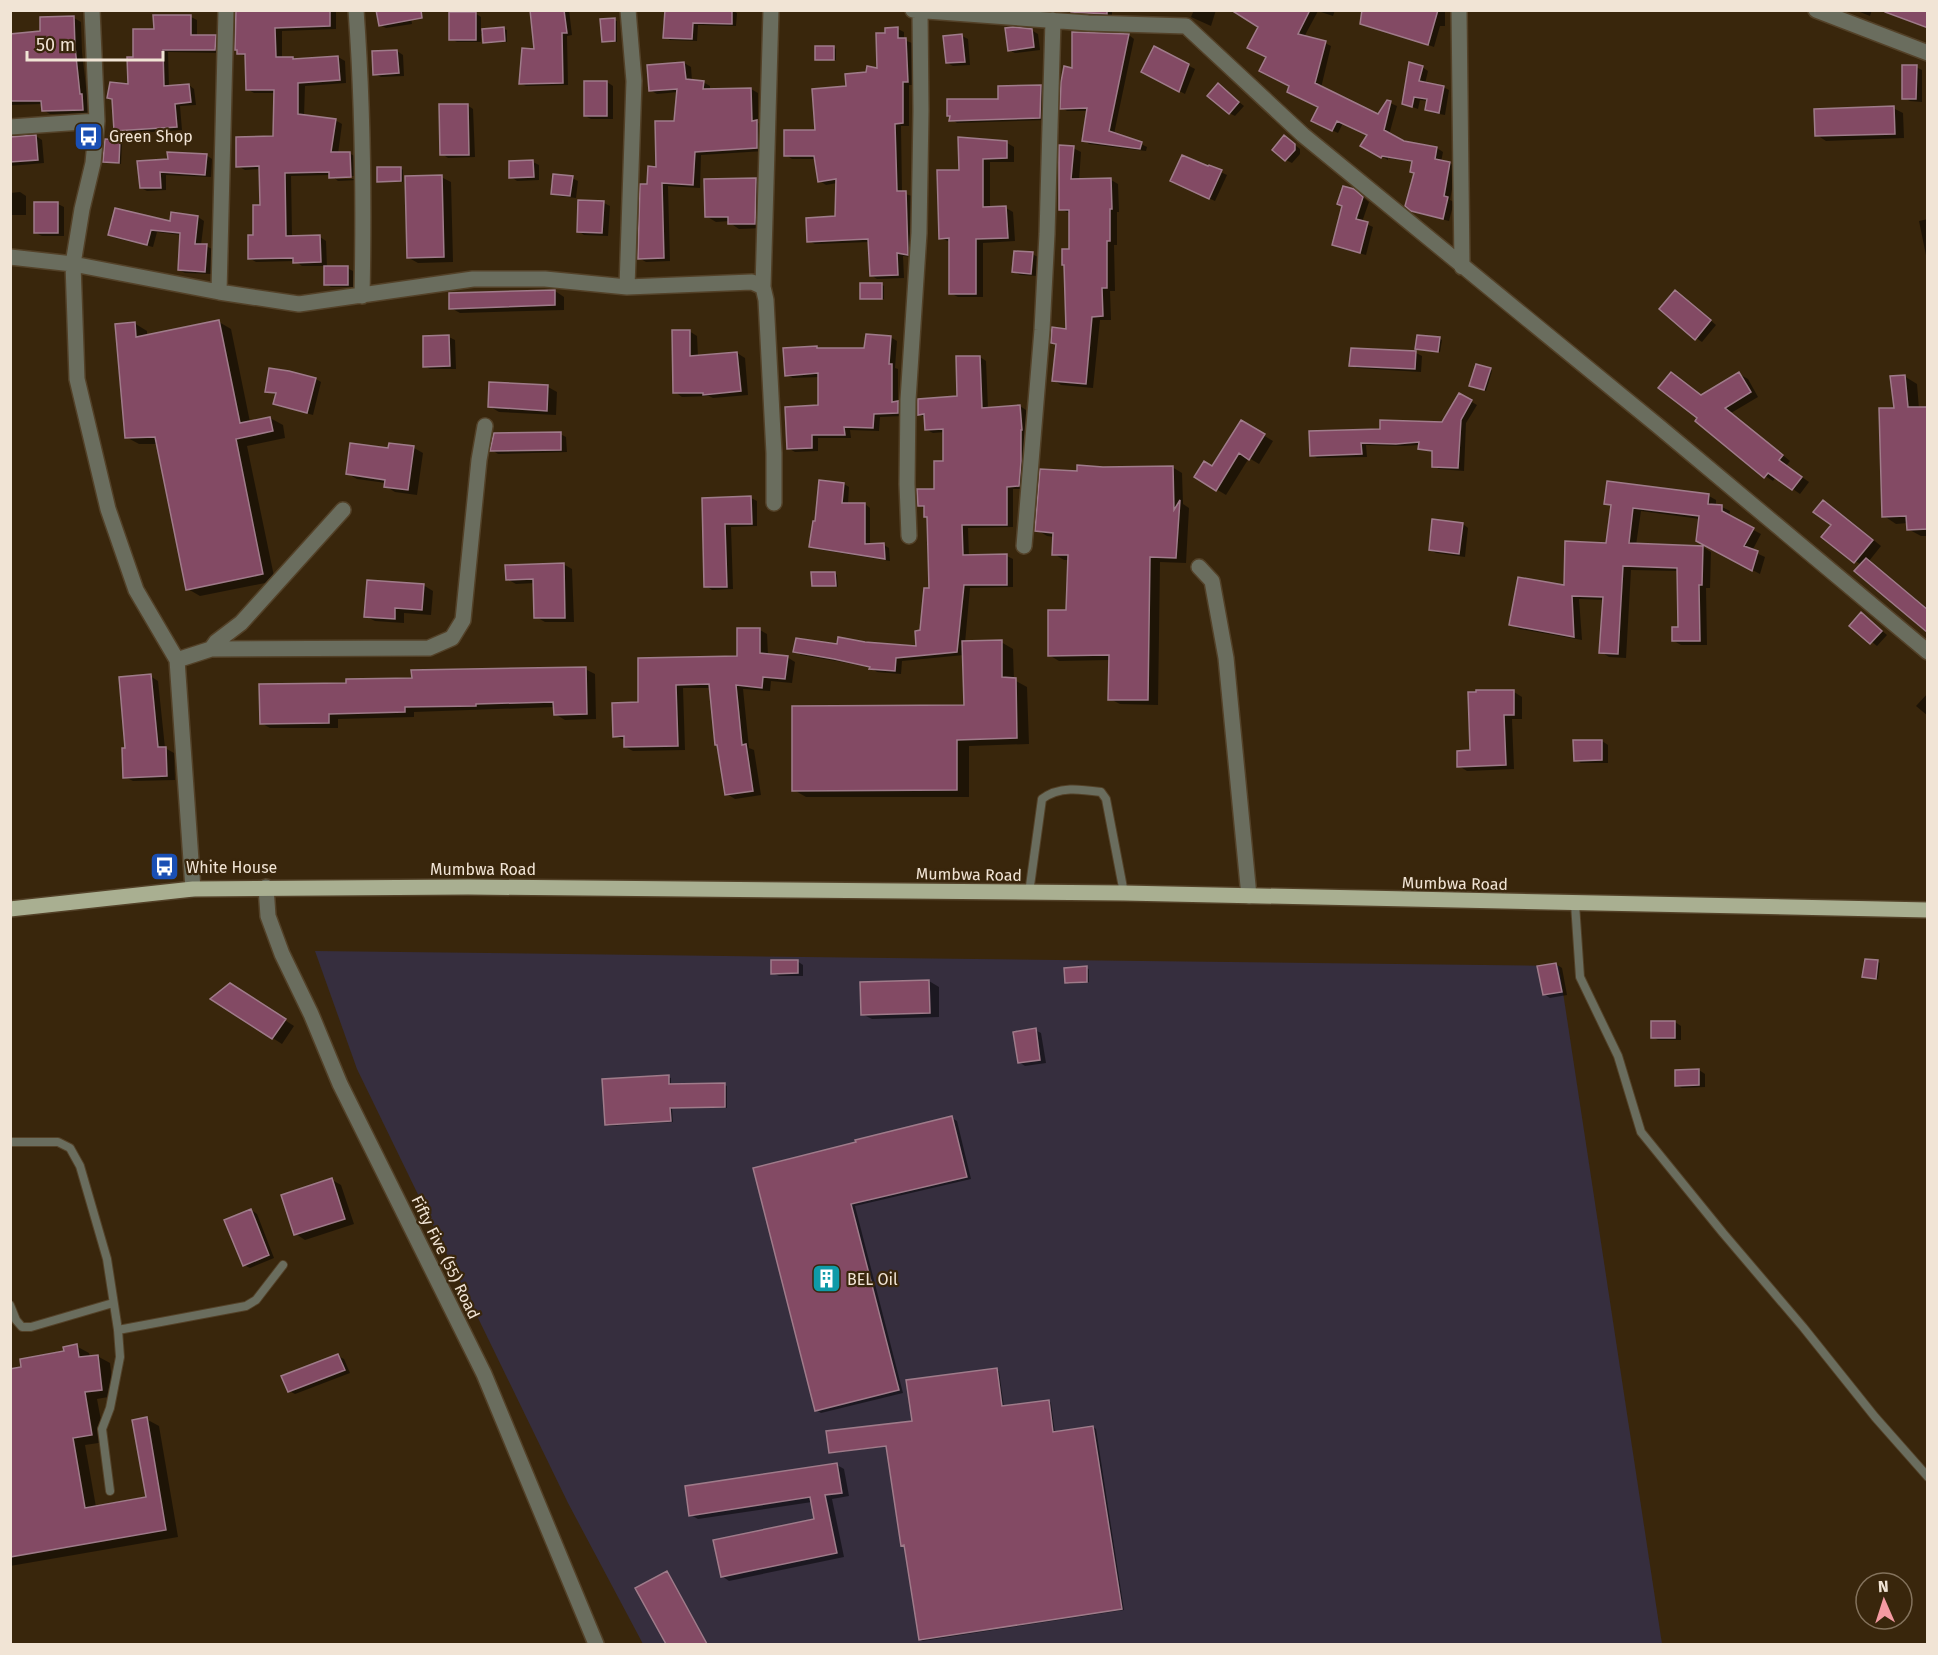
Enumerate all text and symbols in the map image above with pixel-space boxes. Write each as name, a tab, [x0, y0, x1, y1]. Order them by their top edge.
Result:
scale bar	[27, 24, 164, 62]
text: 50 m	[36, 34, 75, 56]
bus stop icon: Green Shop	[72, 120, 104, 152]
place label: Green Shop	[109, 127, 193, 146]
bus stop icon: White House	[149, 851, 181, 883]
place label: White House	[186, 858, 277, 877]
street label: Mumbwa Road	[430, 860, 536, 879]
street label: Mumbwa Road	[916, 864, 1022, 885]
street label: Mumbwa Road	[1402, 873, 1508, 894]
street label: Fifty Five (55) Road	[407, 1192, 484, 1322]
building icon: BEL Oil	[810, 1263, 842, 1295]
place label: BEL Oil	[847, 1270, 898, 1289]
north arrow	[1854, 1571, 1914, 1631]
text: N	[1877, 1577, 1889, 1596]

